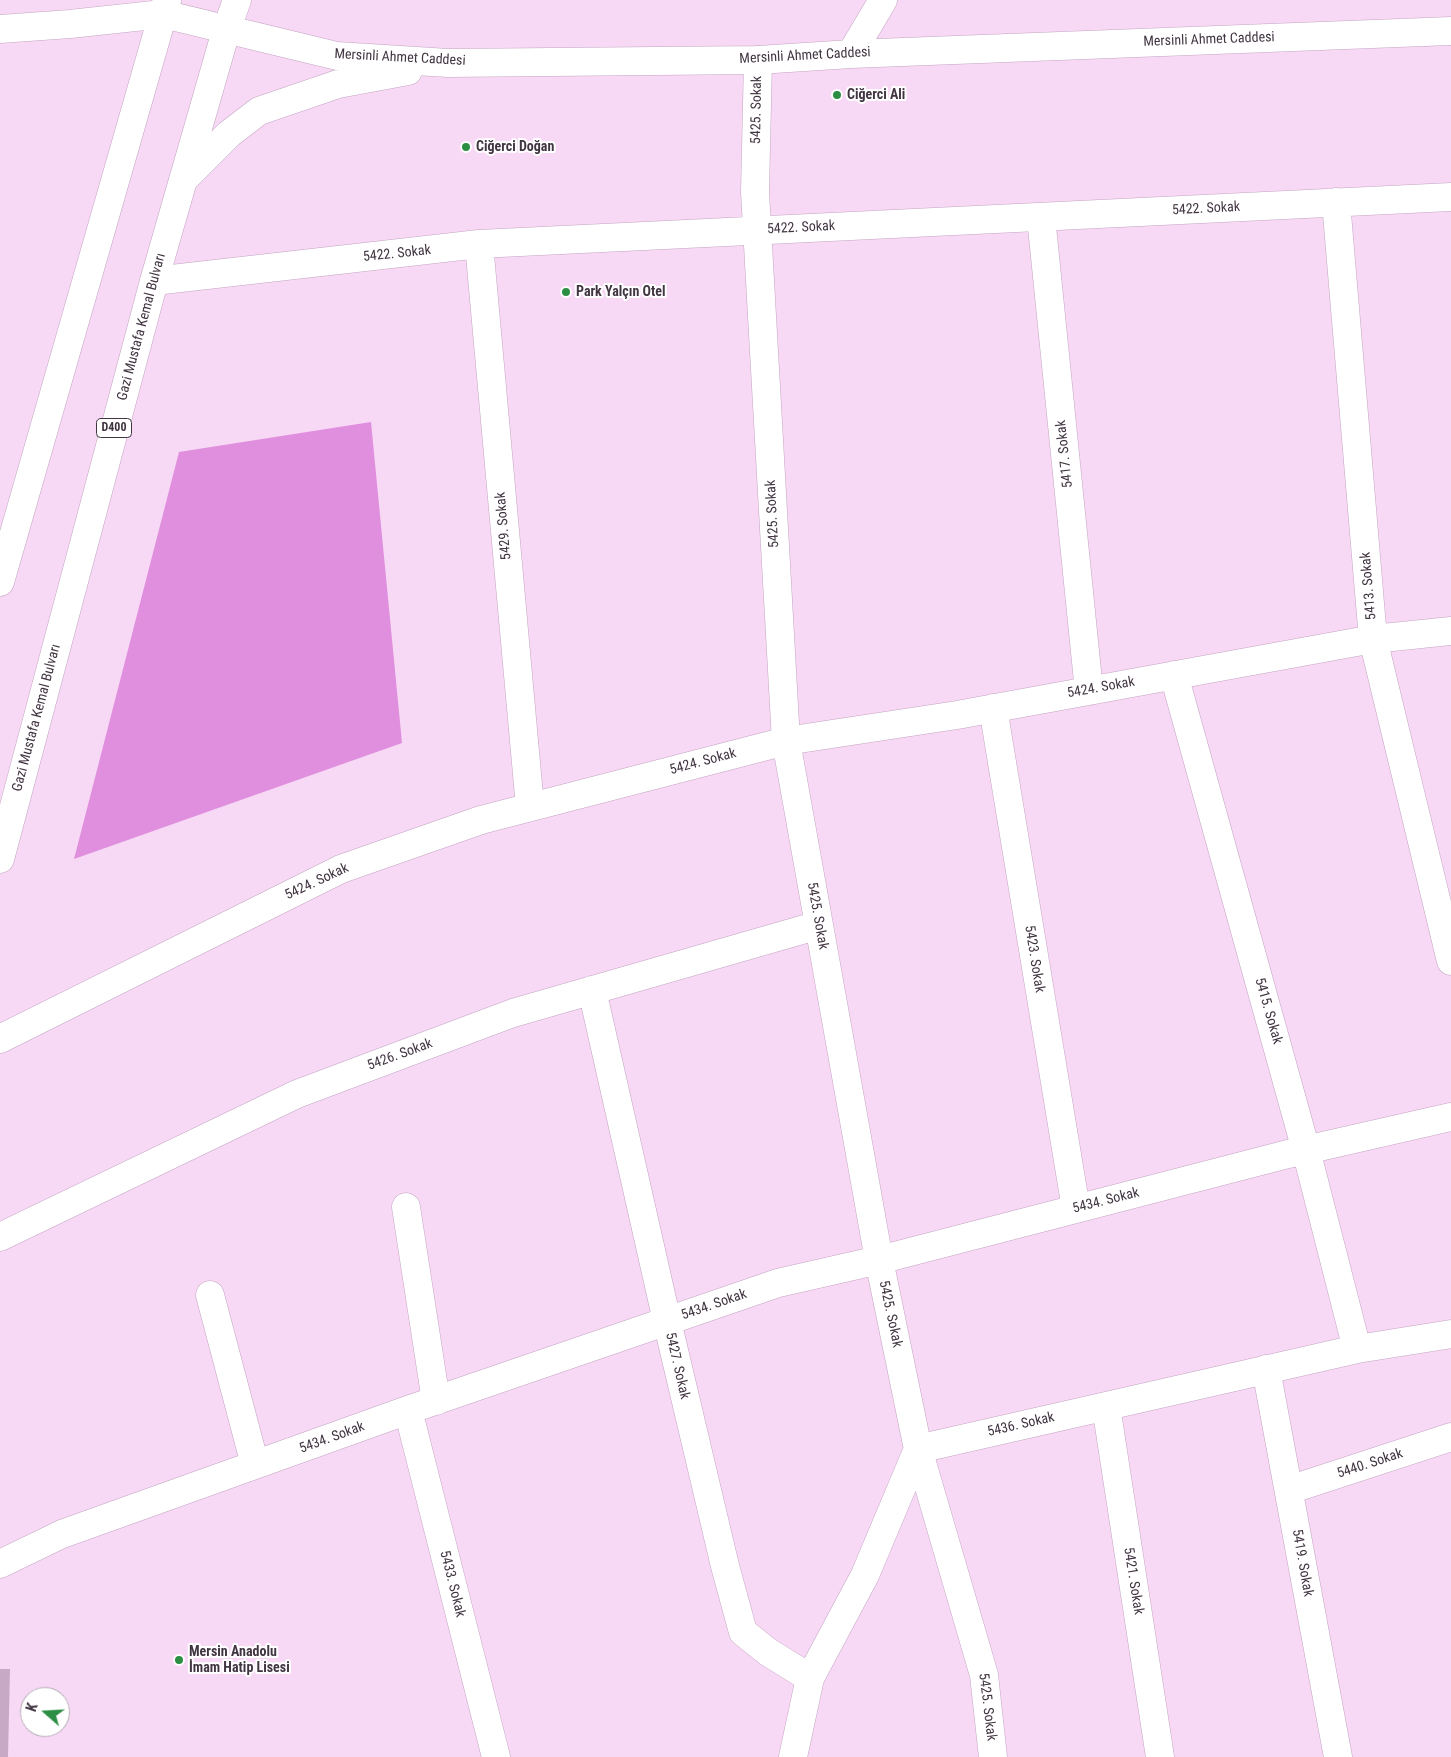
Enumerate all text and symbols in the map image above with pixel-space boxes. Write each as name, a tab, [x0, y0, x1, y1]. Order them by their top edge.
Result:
street label: Mersinli Ahmet Caddesi	[1143, 29, 1275, 51]
street label: Mersinli Ahmet Caddesi	[739, 44, 871, 68]
street label: Mersinli Ahmet Caddesi	[334, 46, 466, 70]
street label: 5425. Sokak	[748, 76, 766, 144]
place label: Ciğerci Ali	[847, 87, 905, 103]
marker: Ciğerci Ali	[831, 89, 843, 101]
place label: Ciğerci Doğan	[476, 139, 554, 155]
marker: Ciğerci Doğan	[460, 141, 472, 153]
street label: 5422. Sokak	[1172, 199, 1240, 219]
street label: 5422. Sokak	[767, 218, 835, 238]
street label: 5422. Sokak	[362, 242, 432, 266]
street label: Gazi Mustafa Kemal Bulvarı	[114, 251, 170, 403]
place label: Park Yalçın Otel	[576, 284, 666, 300]
marker: Park Yalçın Otel	[560, 286, 572, 298]
road number: D400	[96, 418, 132, 438]
street label: 5417. Sokak	[1053, 419, 1077, 489]
street label: 5425. Sokak	[763, 480, 783, 548]
street label: 5429. Sokak	[493, 491, 515, 561]
street label: 5413. Sokak	[1358, 551, 1380, 621]
street label: Gazi Mustafa Kemal Bulvarı	[9, 642, 65, 794]
street label: 5424. Sokak	[1066, 674, 1136, 702]
street label: 5424. Sokak	[668, 745, 738, 779]
street label: 5424. Sokak	[283, 860, 351, 904]
street label: 5425. Sokak	[803, 881, 831, 951]
street label: 5423. Sokak	[1020, 924, 1048, 994]
street label: 5415. Sokak	[1251, 976, 1285, 1046]
street label: 5426. Sokak	[365, 1035, 435, 1075]
street label: 5434. Sokak	[1071, 1185, 1141, 1217]
street label: 5425. Sokak	[875, 1279, 905, 1349]
street label: 5434. Sokak	[679, 1286, 749, 1324]
street label: 5427. Sokak	[661, 1331, 693, 1401]
street label: 5436. Sokak	[986, 1409, 1056, 1441]
street label: 5434. Sokak	[297, 1418, 367, 1458]
street label: 5440. Sokak	[1335, 1445, 1405, 1483]
street label: 5419. Sokak	[1288, 1528, 1316, 1598]
street label: 5421. Sokak	[1119, 1546, 1147, 1616]
street label: 5433. Sokak	[436, 1549, 468, 1619]
place label: Mersin Anadolu İmam Hatip Lisesi	[189, 1644, 290, 1676]
marker: Mersin Anadolu İmam Hatip Lisesi	[173, 1654, 185, 1666]
street label: 5425. Sokak	[975, 1672, 999, 1742]
north arrow	[20, 1687, 70, 1737]
text: K	[23, 1701, 41, 1714]

